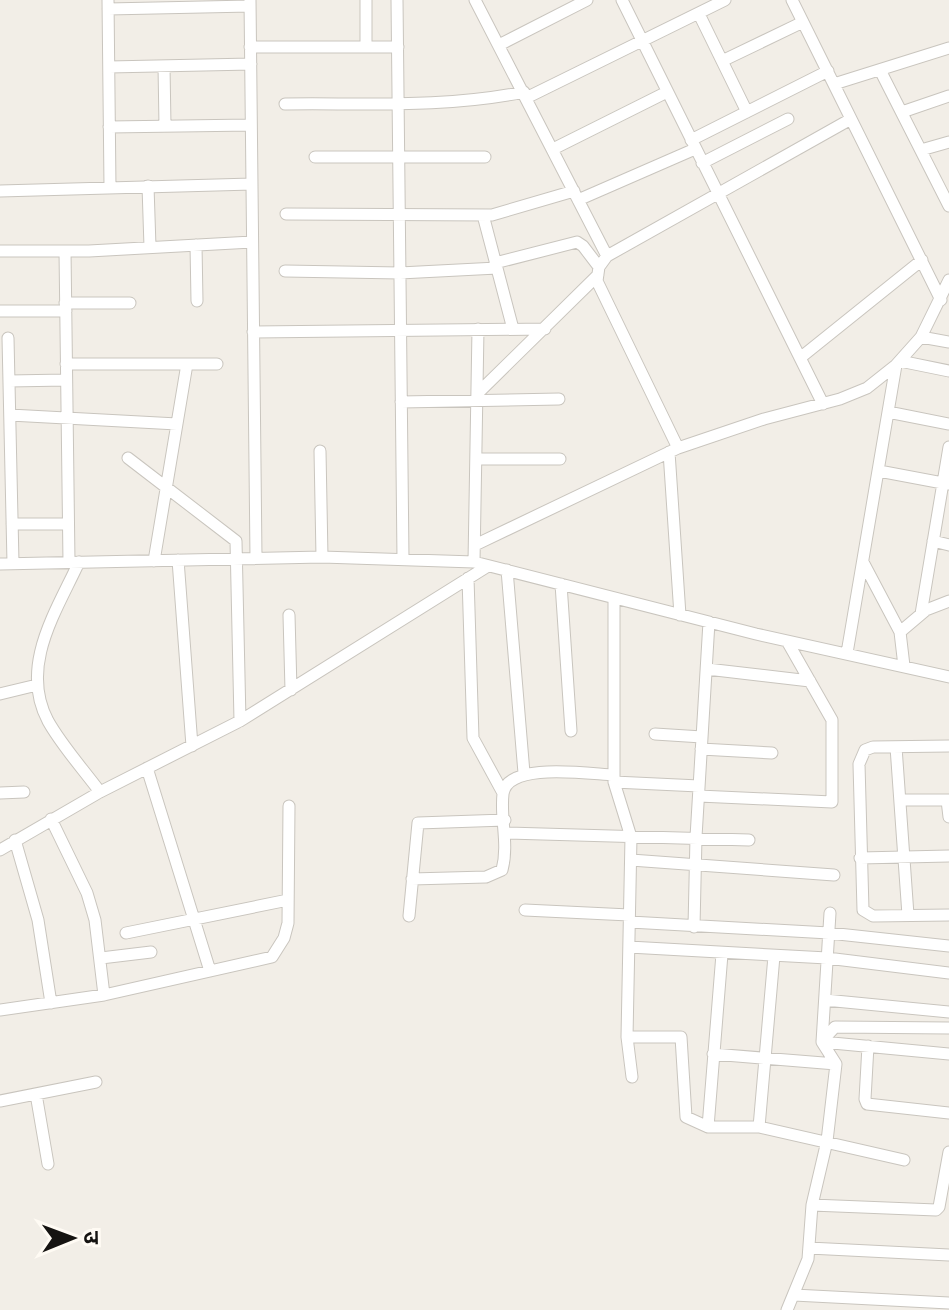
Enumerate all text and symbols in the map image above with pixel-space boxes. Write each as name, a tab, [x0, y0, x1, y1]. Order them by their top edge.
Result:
north arrow	[32, 1198, 112, 1278]
text: उ	[78, 1231, 108, 1245]

